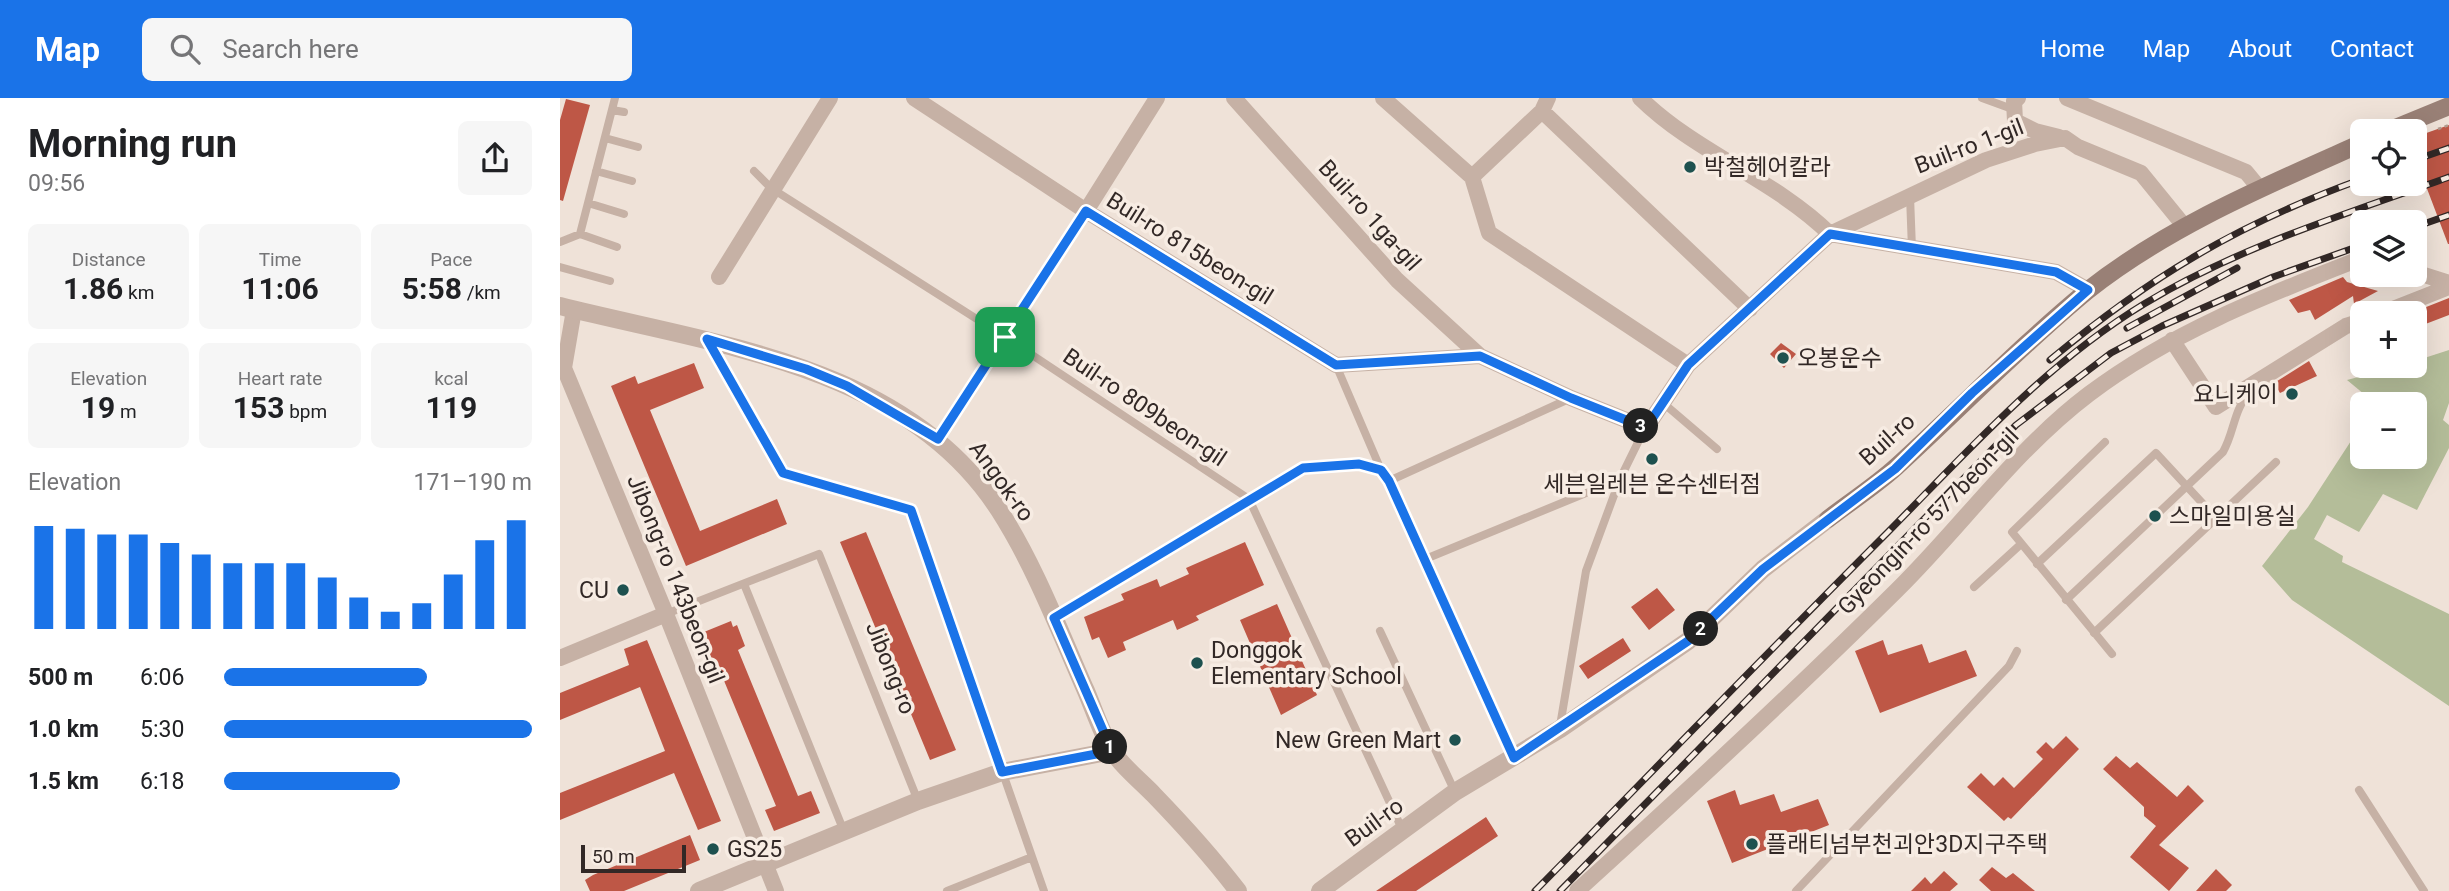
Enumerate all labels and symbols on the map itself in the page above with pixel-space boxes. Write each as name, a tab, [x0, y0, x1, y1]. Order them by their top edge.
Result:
street label: Buil-ro 1-gil	[1911, 113, 2027, 180]
street label: Buil-ro 1ga-gil	[1313, 154, 1426, 276]
place label: 박철헤어칼라	[1704, 154, 1831, 181]
marker: 박철헤어칼라	[1682, 159, 1698, 175]
street label: Buil-ro 815beon-gil	[1102, 186, 1278, 311]
pin	[975, 307, 1035, 367]
street label: Buil-ro 809beon-gil	[1058, 343, 1231, 472]
place label: 오봉운수	[1797, 345, 1882, 372]
marker: 오봉운수	[1775, 350, 1791, 366]
place label: 요니케이	[2193, 381, 2278, 408]
marker: 요니케이	[2284, 386, 2300, 402]
pin: 3	[1624, 408, 1658, 444]
street label: Buil-ro	[1854, 408, 1921, 471]
street label: Gyeongin-ro 577beon-gil	[1832, 423, 2024, 620]
street label: Angok-ro	[964, 436, 1040, 527]
marker: 세븐일레븐 온수센터점	[1644, 451, 1660, 467]
street label: Jibong-ro 143beon-gil	[621, 471, 730, 688]
place label: 세븐일레븐 온수센터점	[1543, 471, 1761, 498]
place label: 스마일미용실	[2169, 503, 2296, 530]
marker: 스마일미용실	[2147, 508, 2163, 524]
place label: CU	[579, 577, 609, 604]
marker: CU	[615, 582, 631, 598]
pin: 2	[1684, 612, 1718, 646]
street label: Jibong-ro	[860, 618, 921, 718]
place label: Donggok Elementary School	[1211, 637, 1402, 690]
marker: Donggok Elementary School	[1189, 655, 1205, 671]
place label: New Green Mart	[1275, 727, 1441, 754]
pin: 1	[1092, 730, 1128, 764]
marker: New Green Mart	[1447, 732, 1463, 748]
street label: Buil-ro	[1340, 792, 1409, 853]
place label: 플래티넘부천괴안3D지구주택	[1766, 831, 2048, 858]
place label: GS25	[727, 836, 782, 863]
marker: 플래티넘부천괴안3D지구주택	[1744, 836, 1760, 852]
marker: GS25	[705, 841, 721, 857]
scale bar	[581, 842, 686, 874]

